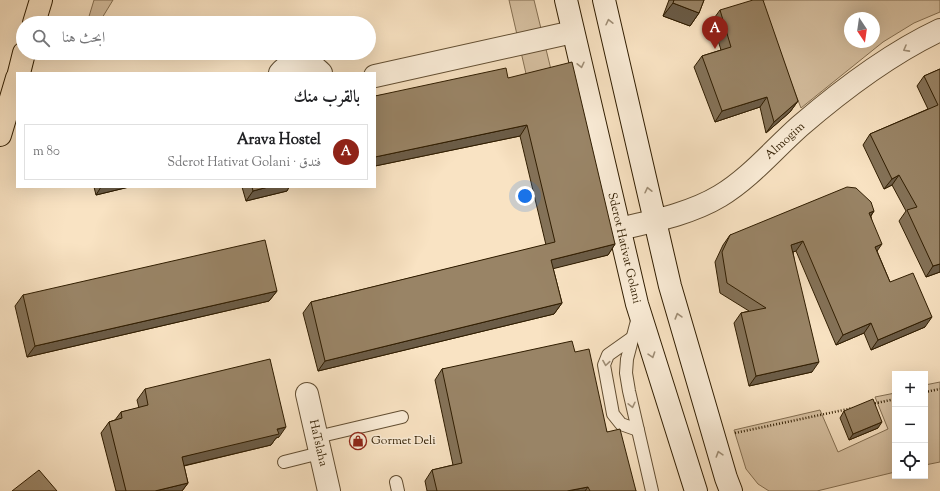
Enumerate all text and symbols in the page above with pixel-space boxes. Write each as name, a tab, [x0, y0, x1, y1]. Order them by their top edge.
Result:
north arrow	[844, 12, 880, 48]
search box	[16, 16, 376, 60]
pin: A	[702, 16, 728, 49]
one-way arrow	[605, 19, 613, 25]
icon: search	[30, 27, 52, 49]
text: ابحث هنا	[62, 28, 105, 49]
one-way arrow	[903, 44, 910, 51]
one-way arrow	[577, 62, 585, 68]
text: بالقرب منك	[294, 86, 360, 110]
street label: Almogim	[761, 118, 809, 164]
text: Arava Hostel	[237, 130, 321, 151]
text: 80 m	[33, 143, 60, 161]
text: A	[341, 143, 351, 161]
text: فندق · Sderot Hativat Golani	[167, 154, 321, 172]
your location	[515, 186, 535, 206]
one-way arrow	[644, 186, 652, 193]
street label: Sderot Hativat Golani	[602, 191, 646, 306]
one-way arrow	[674, 313, 683, 320]
one-way arrow	[647, 351, 656, 358]
one-way arrow	[602, 360, 611, 367]
map controls	[892, 371, 928, 479]
button: +	[892, 371, 928, 407]
one-way arrow	[628, 402, 636, 408]
button: −	[892, 407, 928, 443]
street label: HaTslaha	[304, 418, 332, 469]
shop icon: Gormet Deli	[348, 431, 368, 451]
place label: Gormet Deli	[371, 432, 436, 450]
button: locate	[892, 443, 928, 479]
one-way arrow	[715, 451, 724, 458]

